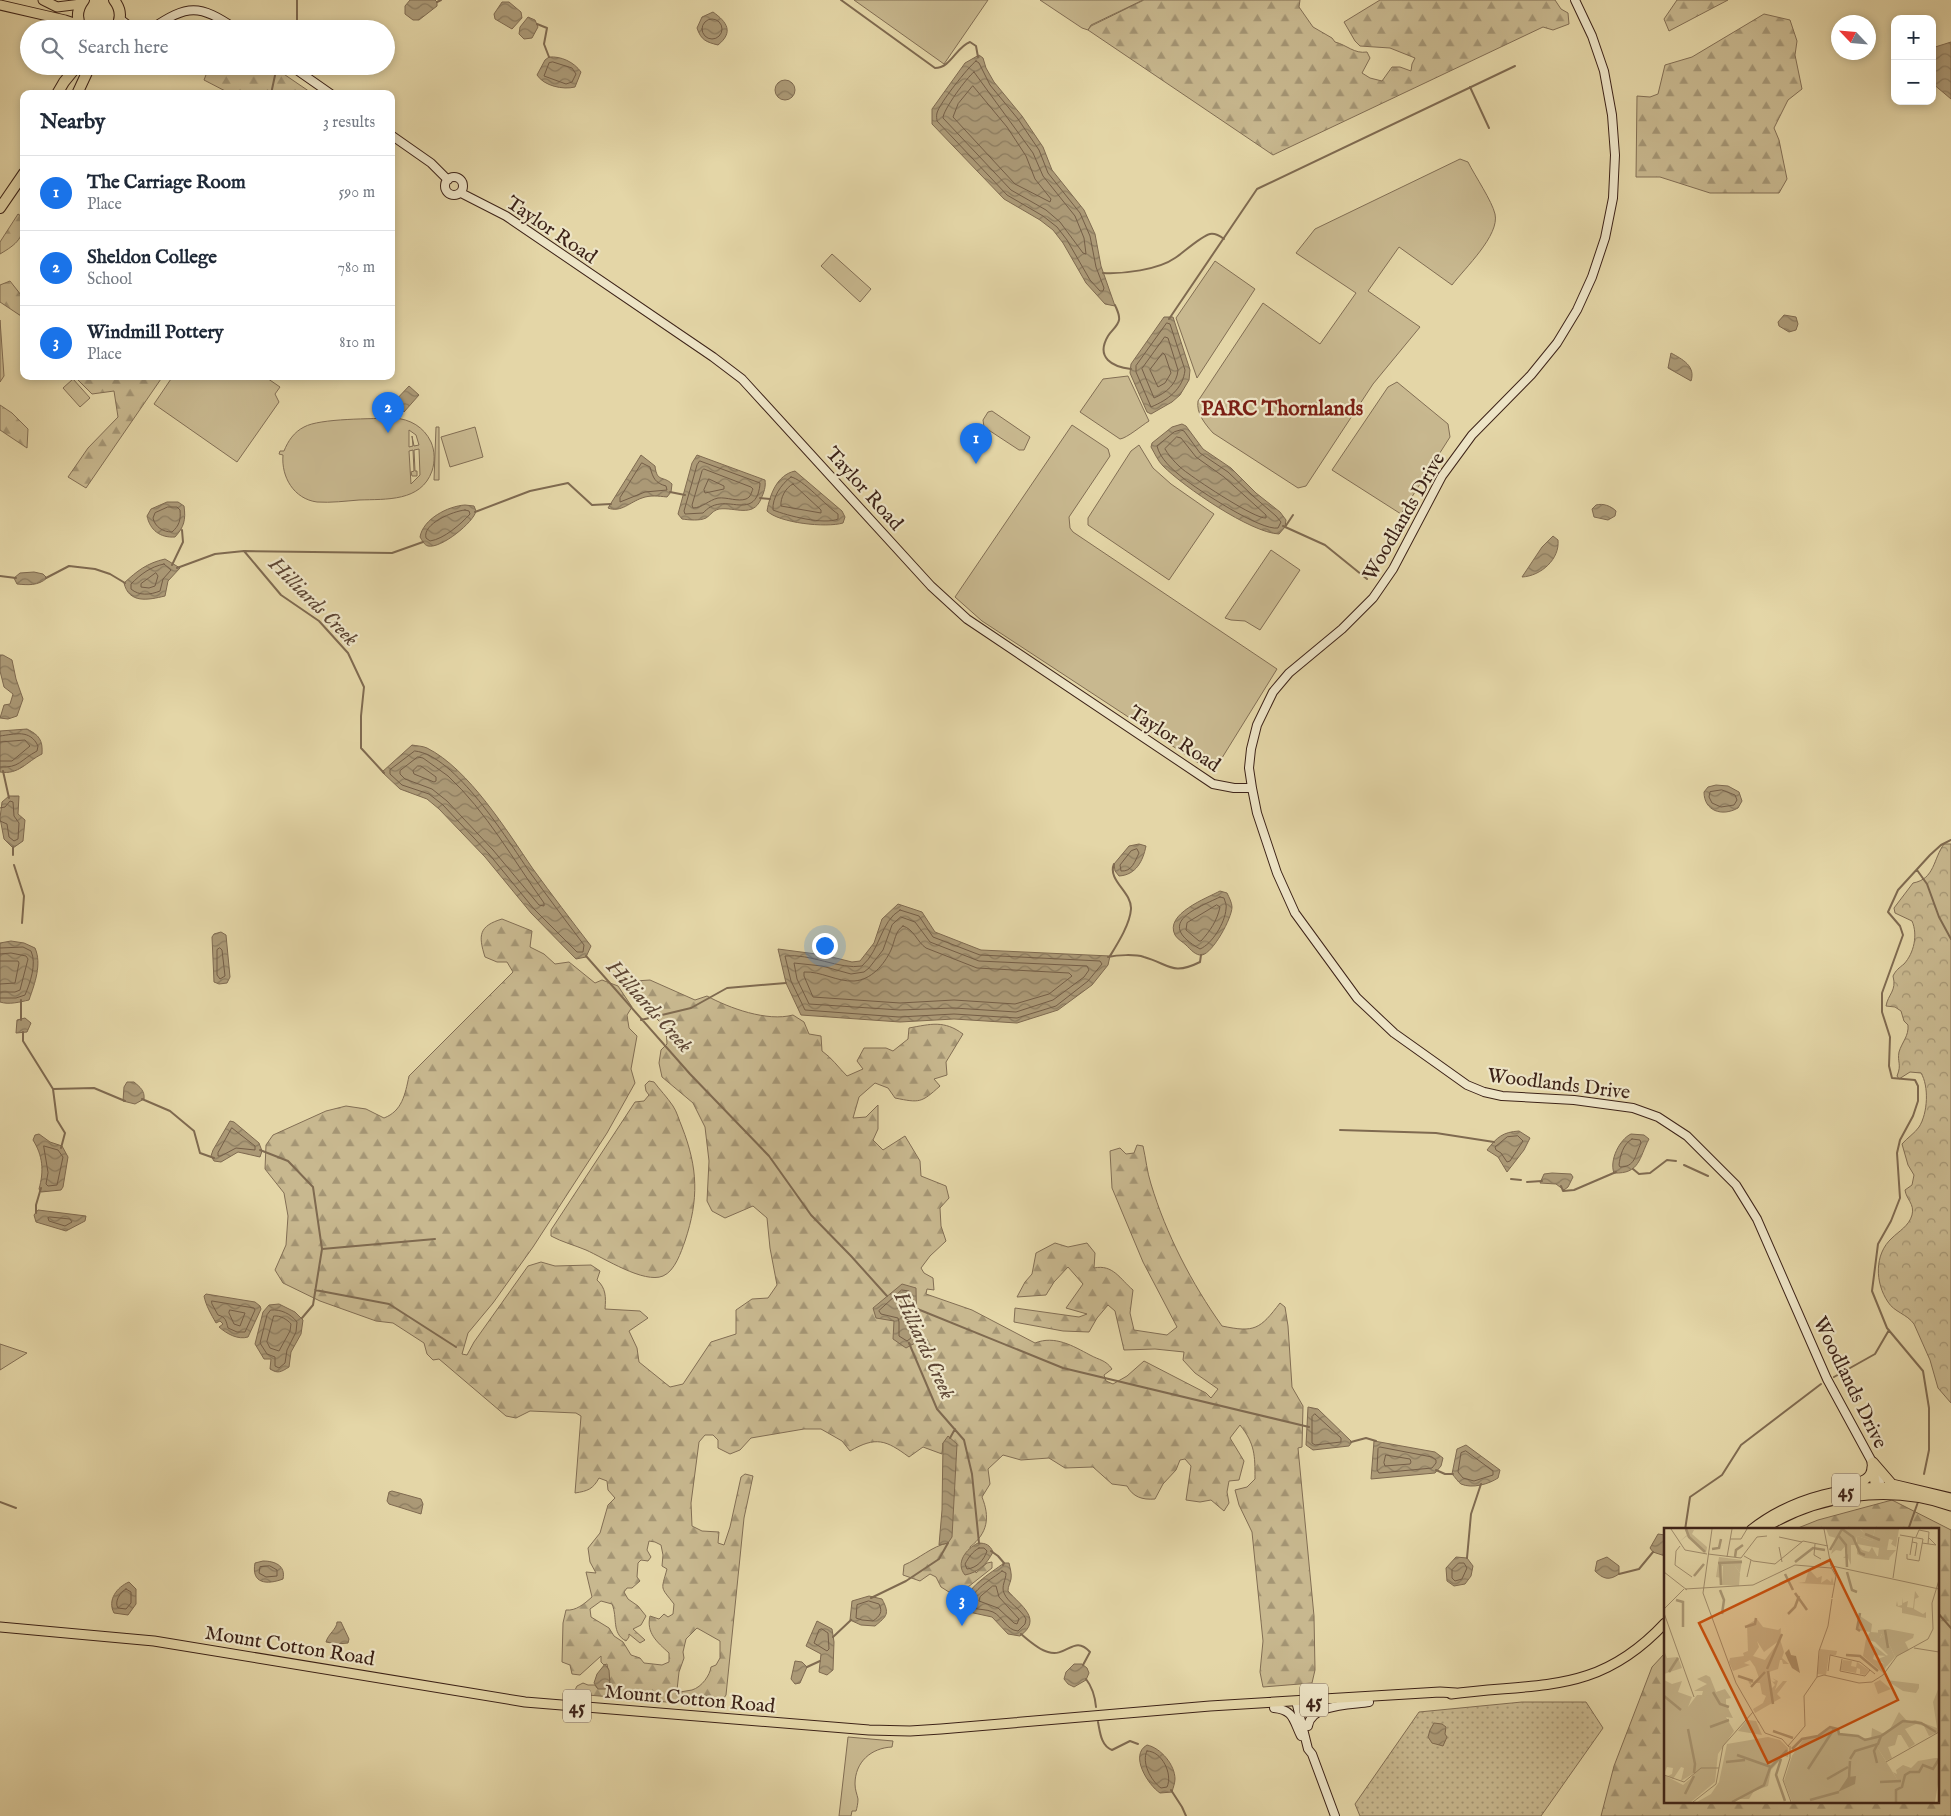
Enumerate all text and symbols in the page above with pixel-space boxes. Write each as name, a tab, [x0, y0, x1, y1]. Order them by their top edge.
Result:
north arrow	[1831, 15, 1876, 60]
map controls	[1891, 15, 1936, 105]
button: +	[1891, 15, 1936, 60]
search box	[20, 20, 395, 75]
icon: search	[38, 34, 66, 62]
text: Search here	[78, 36, 169, 60]
button: −	[1891, 60, 1936, 105]
text: Nearby	[40, 109, 105, 136]
text: 3 results	[323, 113, 375, 133]
text: The Carriage Room	[87, 171, 246, 195]
text: 1	[53, 183, 59, 203]
text: 590 m	[339, 183, 375, 203]
street label: Taylor Road	[501, 191, 602, 270]
text: Place	[87, 195, 122, 215]
text: Sheldon College	[87, 246, 217, 270]
text: 2	[52, 258, 60, 278]
text: 780 m	[338, 258, 375, 278]
text: School	[87, 270, 132, 290]
text: Windmill Pottery	[87, 321, 224, 345]
text: 3	[53, 333, 59, 353]
text: 810 m	[339, 333, 375, 353]
text: Place	[87, 345, 122, 365]
pin: 2	[372, 392, 404, 433]
district label: PARC Thornlands	[1201, 396, 1363, 423]
pin: 1	[960, 423, 992, 464]
street label: Taylor Road	[820, 442, 908, 536]
street label: Woodlands Drive	[1358, 448, 1451, 585]
water label: Hilliards Creek	[262, 551, 364, 653]
street label: Taylor Road	[1124, 700, 1225, 778]
your location	[812, 933, 838, 959]
water label: Hilliards Creek	[599, 954, 698, 1060]
street label: Woodlands Drive	[1486, 1063, 1632, 1106]
water label: Hilliards Creek	[886, 1286, 961, 1404]
street label: Woodlands Drive	[1807, 1313, 1892, 1453]
road number: 45	[1832, 1474, 1860, 1506]
inset map	[1664, 1528, 1938, 1804]
pin: 3	[946, 1585, 978, 1626]
street label: Mount Cotton Road	[203, 1621, 377, 1672]
street label: Mount Cotton Road	[604, 1680, 777, 1719]
road number: 45	[1300, 1684, 1328, 1716]
road number: 45	[563, 1690, 591, 1722]

